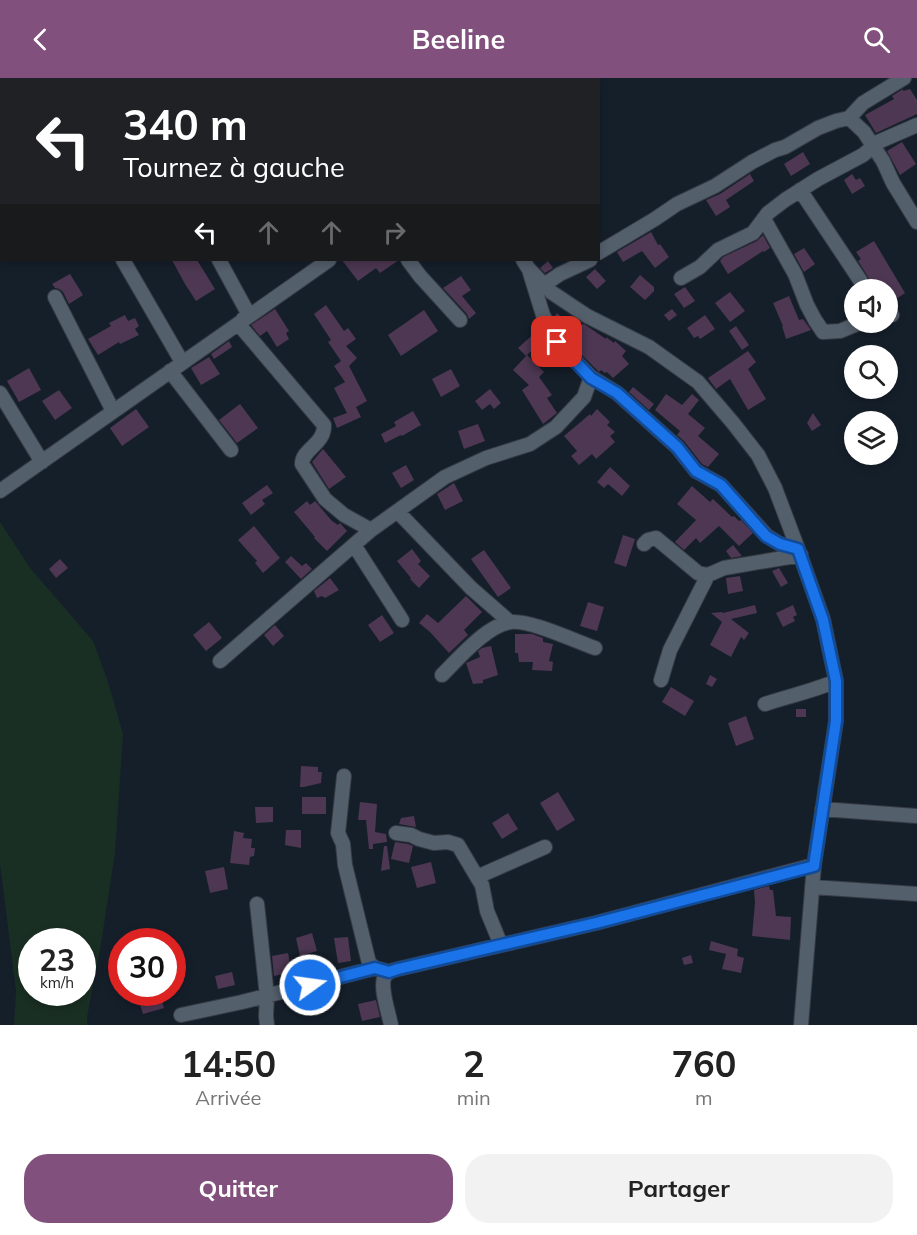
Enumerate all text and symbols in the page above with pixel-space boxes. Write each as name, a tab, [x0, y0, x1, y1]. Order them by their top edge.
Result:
text: Beeline	[412, 22, 505, 56]
icon: back	[24, 23, 57, 56]
icon: search	[860, 23, 893, 56]
text: 340 m	[123, 98, 248, 151]
icon: left	[24, 102, 102, 180]
text: Tournez à gauche	[123, 150, 345, 184]
icon: left	[189, 216, 222, 249]
icon: ahead	[252, 216, 285, 249]
icon: ahead	[315, 216, 348, 249]
icon: right	[378, 216, 411, 249]
map controls	[844, 279, 898, 465]
button: sound	[844, 279, 898, 333]
pin	[531, 316, 582, 367]
icon: arrive	[540, 325, 573, 358]
button: search	[844, 345, 898, 399]
button: layers	[844, 411, 898, 465]
speed limit sign: 30	[108, 928, 186, 1006]
text: 23	[39, 941, 75, 979]
position arrow	[278, 953, 342, 1017]
text: km/h	[40, 973, 74, 992]
text: 14:50	[181, 1041, 276, 1086]
text: 2	[463, 1041, 485, 1086]
text: 760	[671, 1041, 736, 1086]
text: Arrivée	[195, 1085, 261, 1110]
text: min	[457, 1085, 491, 1110]
text: m	[695, 1085, 713, 1110]
button: Quitter	[24, 1154, 453, 1223]
button: Partager	[465, 1154, 893, 1223]

